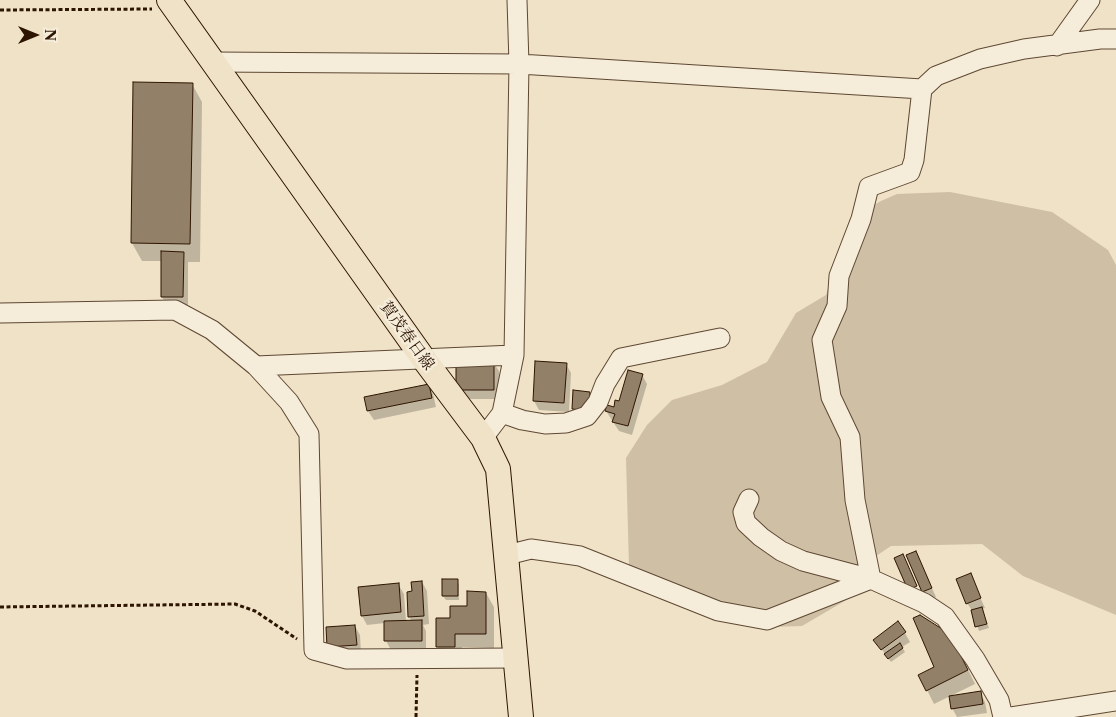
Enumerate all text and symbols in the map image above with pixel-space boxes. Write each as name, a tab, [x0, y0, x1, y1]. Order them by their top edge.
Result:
north arrow	[10, 10, 60, 60]
text: N	[41, 29, 59, 41]
street label: 賀茂春日線	[376, 298, 438, 374]

